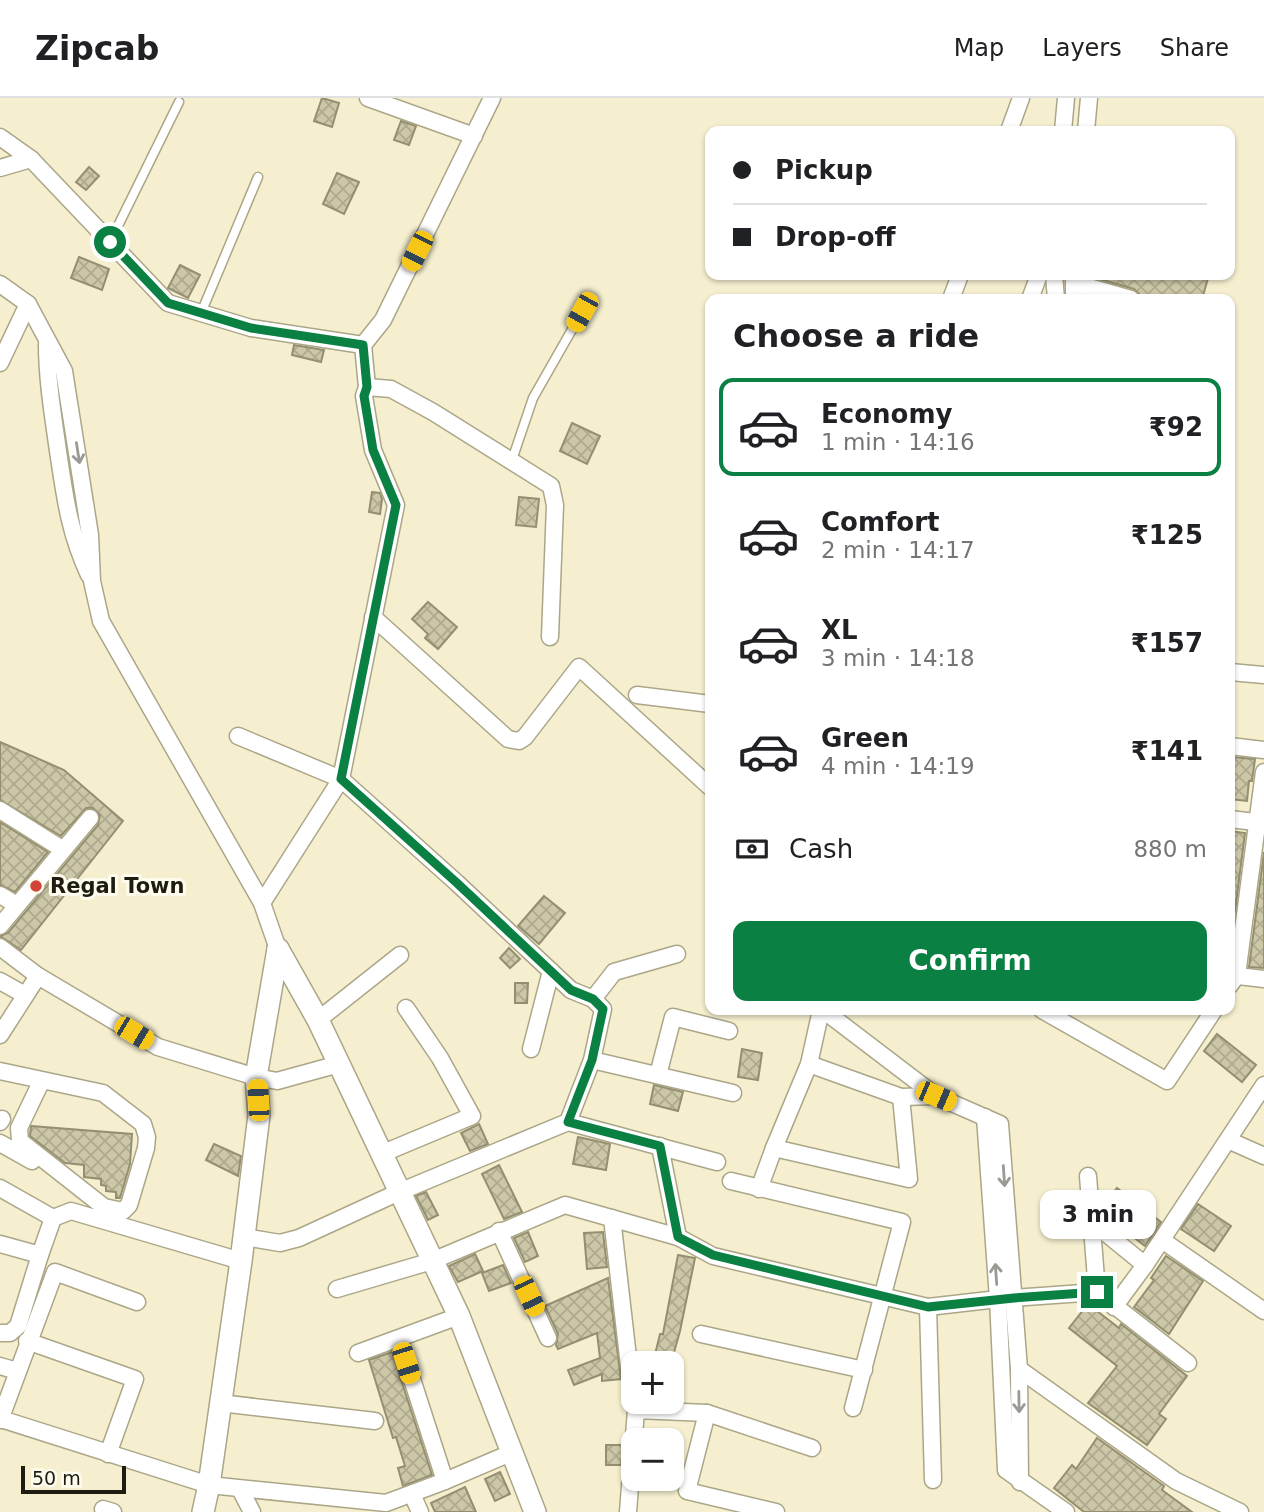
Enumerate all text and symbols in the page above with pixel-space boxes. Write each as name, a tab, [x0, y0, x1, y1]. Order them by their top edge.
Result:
text: Zipcab	[35, 29, 159, 68]
text: Map	[954, 34, 1004, 62]
text: Layers	[1042, 34, 1122, 62]
text: Share	[1160, 34, 1229, 62]
text: Pickup	[775, 155, 873, 185]
text: Drop-off	[775, 222, 896, 252]
route start	[94, 226, 126, 258]
car	[399, 228, 436, 274]
car	[563, 289, 602, 335]
text: Choose a ride	[733, 317, 979, 355]
icon: car	[737, 396, 800, 459]
text: Economy	[821, 399, 952, 429]
text: ₹92	[1149, 412, 1203, 442]
text: 1 min · 14:16	[821, 429, 975, 455]
one-way arrow	[72, 441, 85, 464]
icon: car	[737, 504, 800, 567]
text: Comfort	[821, 507, 939, 537]
text: ₹125	[1131, 520, 1203, 550]
text: 2 min · 14:17	[821, 537, 975, 563]
icon: car	[737, 612, 800, 675]
text: XL	[821, 615, 858, 645]
text: ₹157	[1131, 628, 1203, 658]
text: 3 min · 14:18	[821, 645, 975, 671]
icon: car	[737, 720, 800, 783]
text: Green	[821, 723, 909, 753]
text: ₹141	[1131, 736, 1203, 766]
text: 4 min · 14:19	[821, 753, 975, 779]
icon: cash	[733, 830, 771, 868]
text: Cash	[789, 834, 853, 864]
text: 880 m	[1133, 836, 1207, 862]
place label: Regal Town	[50, 874, 184, 898]
marker: Regal Town	[28, 878, 44, 894]
button: Confirm	[733, 921, 1207, 1001]
car	[111, 1013, 158, 1053]
car	[247, 1078, 270, 1122]
car	[913, 1078, 960, 1114]
one-way arrow	[998, 1164, 1011, 1186]
callout: 3 min	[1039, 1190, 1155, 1240]
text: 3 min	[1062, 1201, 1134, 1227]
one-way arrow	[989, 1263, 1002, 1285]
car	[511, 1273, 548, 1319]
route end	[1081, 1276, 1113, 1308]
car	[390, 1340, 423, 1386]
map controls	[621, 1351, 684, 1491]
button: +	[621, 1351, 684, 1414]
one-way arrow	[1013, 1391, 1026, 1414]
button: −	[621, 1428, 684, 1491]
scale bar	[21, 1463, 126, 1495]
text: 50 m	[32, 1467, 81, 1489]

